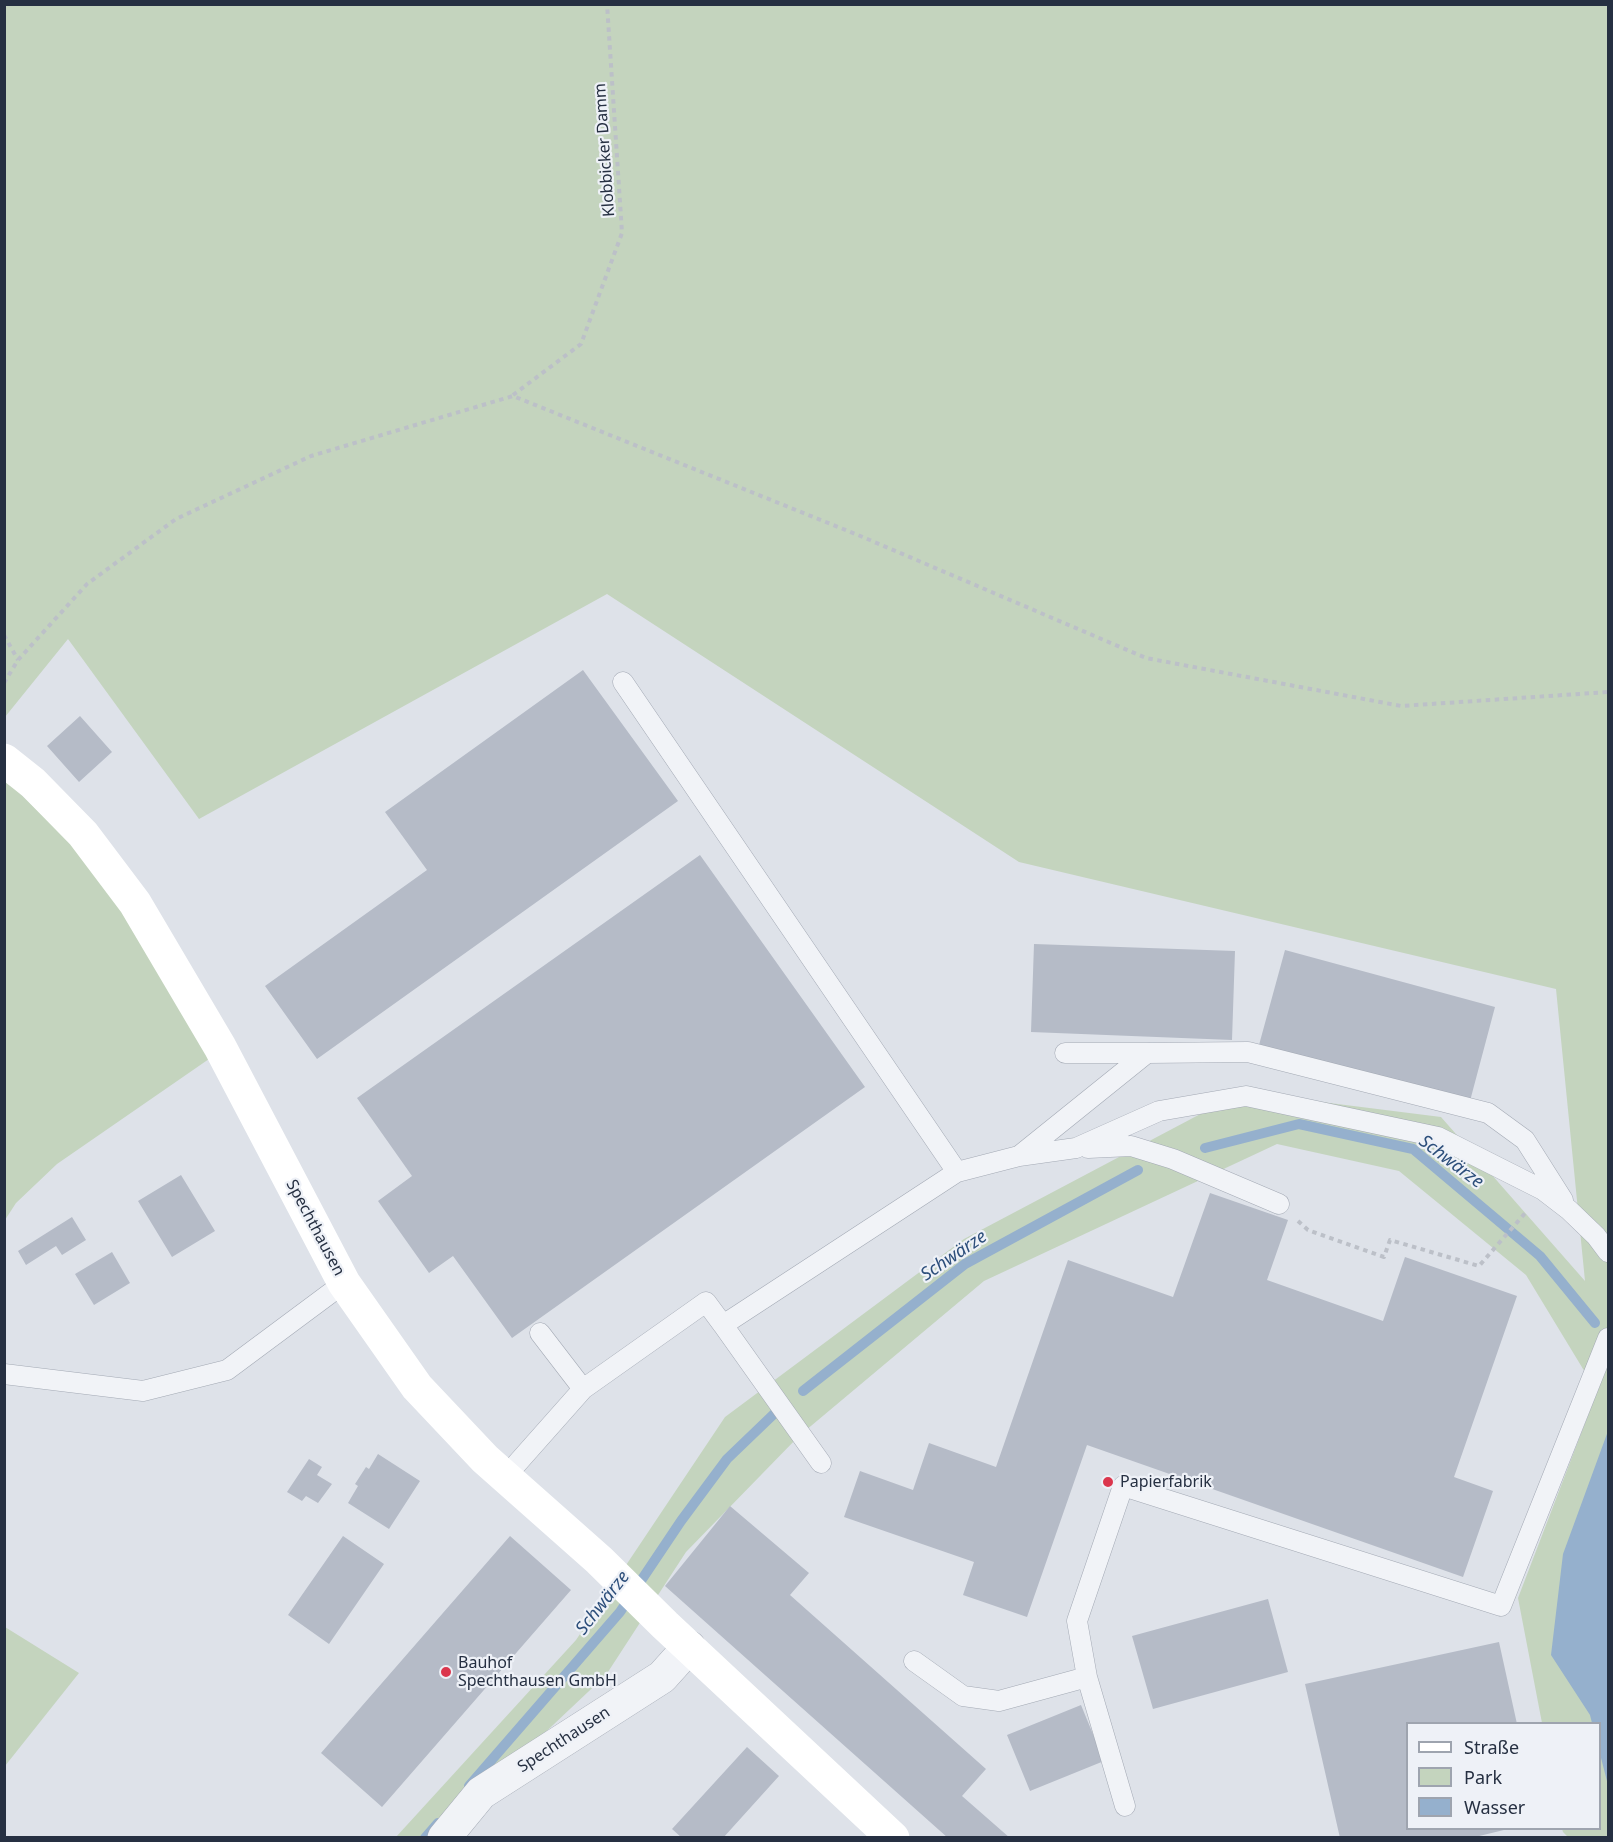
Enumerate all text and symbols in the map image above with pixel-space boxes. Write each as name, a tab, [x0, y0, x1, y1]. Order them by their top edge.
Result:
street label: Klobbicker Damm	[591, 82, 619, 218]
water label: Schwärze	[1415, 1131, 1487, 1193]
street label: Spechthausen	[282, 1177, 348, 1279]
water label: Schwärze	[917, 1226, 991, 1286]
place label: Papierfabrik	[1120, 1472, 1212, 1492]
marker: Papierfabrik	[1101, 1475, 1115, 1489]
water label: Schwärze	[571, 1567, 635, 1639]
place label: Bauhof Spechthausen GmbH	[458, 1653, 617, 1691]
marker: Bauhof Spechthausen GmbH	[439, 1665, 453, 1679]
street label: Spechthausen	[514, 1703, 614, 1777]
legend	[1406, 1722, 1601, 1830]
text: Straße	[1464, 1735, 1519, 1759]
text: Park	[1464, 1765, 1502, 1789]
text: Wasser	[1464, 1795, 1525, 1819]

